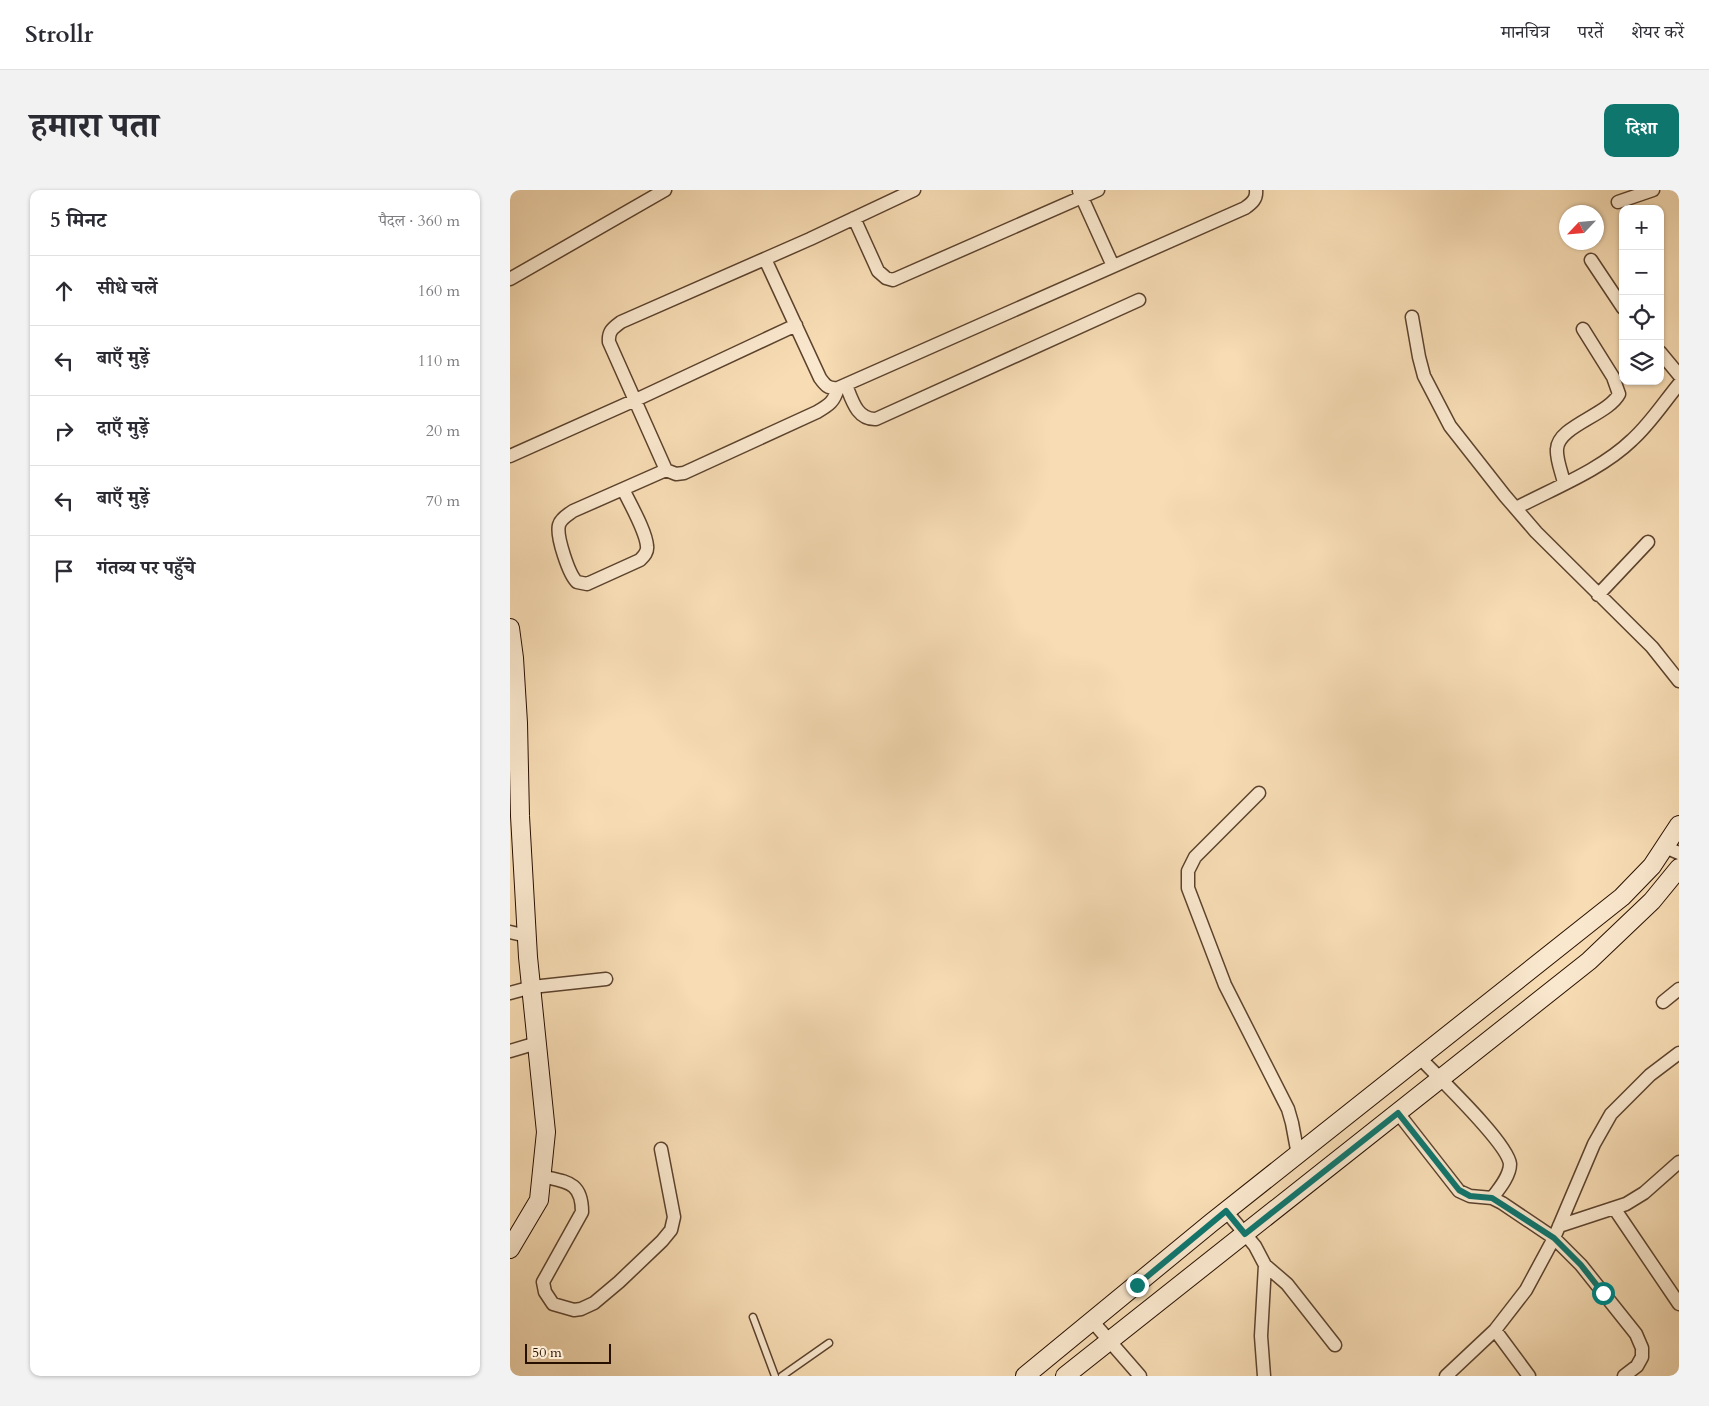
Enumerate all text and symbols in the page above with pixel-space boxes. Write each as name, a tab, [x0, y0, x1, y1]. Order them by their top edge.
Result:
text: Strollr	[25, 18, 93, 51]
text: मानचित्र	[1501, 20, 1550, 45]
text: परतें	[1578, 20, 1603, 45]
text: शेयर करें	[1631, 20, 1684, 45]
text: हमारा पता	[30, 102, 159, 150]
button: दिशा	[1604, 104, 1679, 157]
north arrow	[1559, 205, 1604, 250]
map controls	[1619, 205, 1664, 385]
button: +	[1619, 205, 1664, 250]
text: 5 मिनट	[50, 206, 106, 235]
text: पैदल · 360 m	[379, 210, 460, 232]
button: −	[1619, 250, 1664, 295]
text: सीधे चलें	[97, 275, 157, 301]
icon: ahead	[50, 277, 78, 305]
text: 160 m	[418, 280, 460, 302]
button: locate	[1619, 295, 1664, 340]
button: layers	[1619, 340, 1664, 385]
text: बाएँ मुड़ें	[97, 345, 149, 371]
icon: left	[50, 347, 78, 375]
text: 110 m	[418, 350, 460, 372]
text: दाएँ मुड़ें	[97, 415, 149, 441]
icon: right	[50, 417, 78, 445]
text: 20 m	[426, 420, 460, 442]
text: बाएँ मुड़ें	[97, 485, 149, 511]
icon: left	[50, 487, 78, 515]
text: 70 m	[426, 490, 460, 512]
text: गंतव्य पर पहुँचे	[97, 555, 195, 581]
icon: arrive	[50, 557, 78, 585]
route end	[1126, 1274, 1149, 1297]
route start	[1592, 1282, 1615, 1305]
scale bar	[525, 1341, 611, 1364]
text: 50 m	[532, 1343, 562, 1362]

